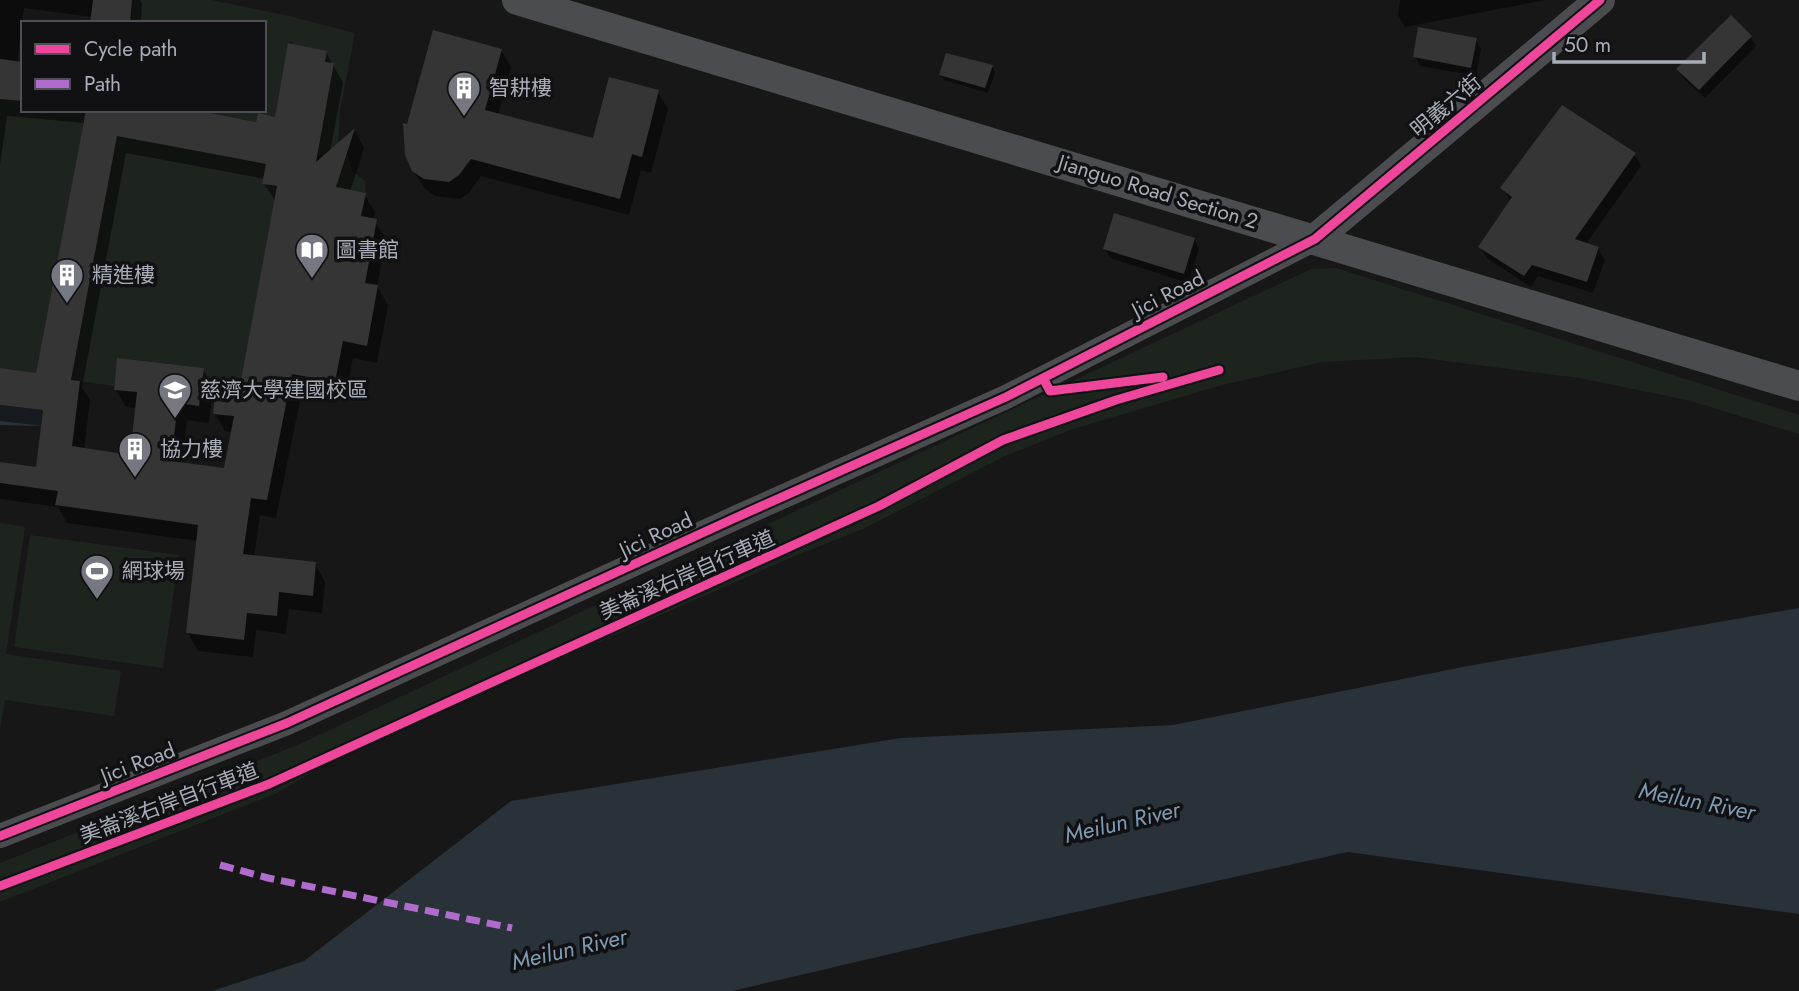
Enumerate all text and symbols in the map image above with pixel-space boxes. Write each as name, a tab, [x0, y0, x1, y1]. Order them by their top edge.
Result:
legend	[21, 21, 266, 112]
scale bar	[1554, 21, 1704, 65]
text: 50 m	[1564, 30, 1611, 60]
text: Cycle path	[84, 34, 177, 64]
street label: 明義六街	[1404, 68, 1488, 144]
text: Path	[84, 69, 121, 99]
building icon: 智耕樓	[445, 69, 483, 118]
place label: 智耕樓	[489, 73, 552, 103]
street label: Jianguo Road Section 2	[1051, 146, 1262, 237]
library icon: 圖書館	[293, 231, 331, 280]
place label: 圖書館	[336, 235, 399, 265]
building icon: 精進樓	[48, 256, 86, 305]
place label: 精進樓	[92, 260, 155, 290]
street label: Jici Road	[1124, 263, 1209, 326]
school or university icon: 慈濟大學建國校區	[156, 371, 194, 420]
place label: 慈濟大學建國校區	[200, 375, 368, 405]
building icon: 協力樓	[116, 430, 154, 479]
place label: 協力樓	[160, 434, 223, 464]
street label: Jici Road	[612, 505, 698, 566]
street label: 美崙溪右岸自行車道	[595, 523, 779, 627]
sports icon: 網球場	[78, 552, 116, 601]
place label: 網球場	[122, 556, 185, 586]
street label: Jici Road	[94, 735, 180, 792]
street label: 美崙溪右岸自行車道	[75, 755, 263, 851]
water label: Meilun River	[1636, 773, 1759, 829]
water label: Meilun River	[1061, 792, 1184, 852]
water label: Meilun River	[508, 919, 631, 979]

